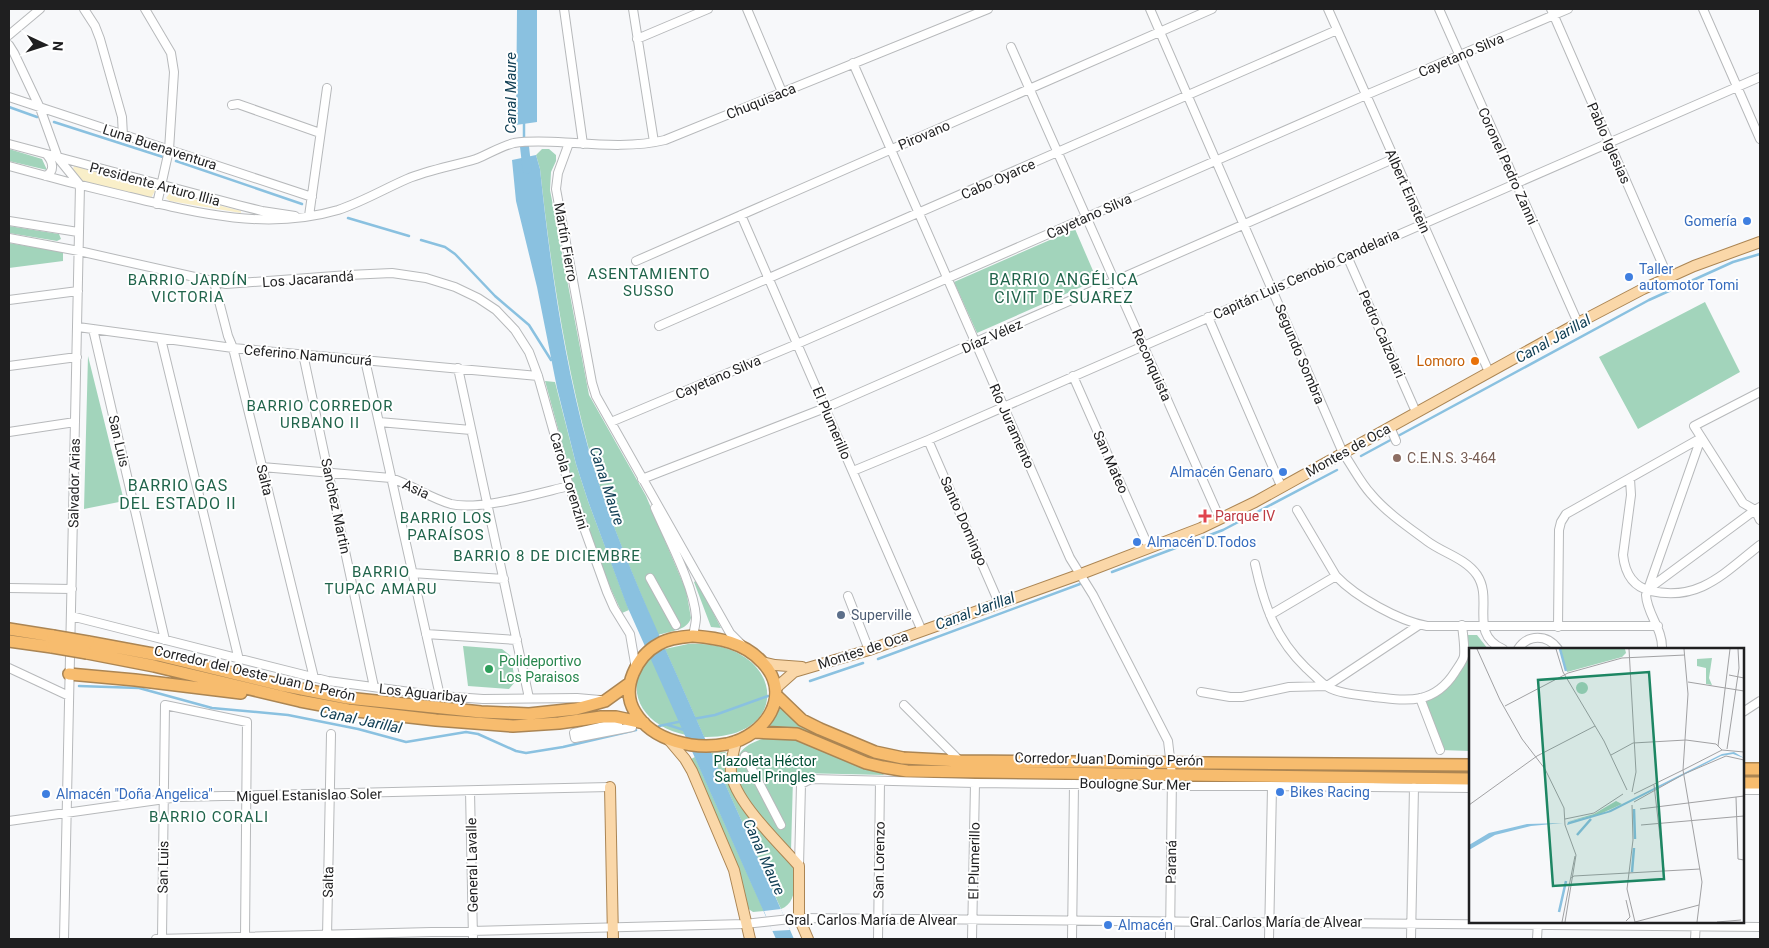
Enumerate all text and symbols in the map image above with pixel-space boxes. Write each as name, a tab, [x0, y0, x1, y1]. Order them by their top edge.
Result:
north arrow	[20, 20, 70, 70]
street label: Cayetano Silva	[1416, 30, 1506, 80]
text: N	[50, 40, 66, 51]
water label: Canal Maure	[502, 52, 520, 134]
street label: Chuquisaca	[724, 80, 798, 122]
street label: Pablo Iglesias	[1584, 100, 1634, 186]
street label: Coronel Pedro Zanni	[1475, 105, 1541, 227]
street label: Pirovano	[896, 117, 952, 153]
street label: Luna Buenaventura	[101, 121, 219, 173]
street label: Albert Einstein	[1382, 146, 1434, 236]
street label: Cabo Oyarce	[959, 156, 1037, 202]
street label: Presidente Arturo Illia	[88, 159, 222, 209]
street label: Cayetano Silva	[1044, 190, 1134, 242]
street label: Martín Fierro	[551, 201, 581, 283]
place label: Gomería	[1684, 213, 1737, 229]
marker: Gomería	[1741, 215, 1753, 227]
street label: Capitán Luis Cenobio Candelaria	[1210, 226, 1402, 322]
place label: Taller automotor Tomi	[1639, 261, 1739, 293]
district label: ASENTAMIENTO SUSSO	[587, 265, 711, 300]
street label: Los Jacarandá	[262, 268, 354, 290]
district label: BARRIO ANGÉLICA CIVIT DE SUAREZ	[989, 270, 1139, 307]
district label: BARRIO JARDÍN VICTORIA	[128, 271, 248, 306]
marker: Taller automotor Tomi	[1623, 271, 1635, 283]
street label: Pedro Calzolari	[1356, 288, 1408, 380]
street label: Segundo Sombra	[1272, 302, 1328, 406]
water label: Canal Jarillal	[1512, 311, 1594, 367]
street label: Díaz Vélez	[959, 316, 1025, 356]
street label: Reconquista	[1129, 326, 1175, 404]
street label: Ceferino Namuncurá	[243, 341, 373, 369]
street label: Cayetano Silva	[673, 352, 763, 402]
place label: Lomoro	[1417, 353, 1465, 369]
marker: Lomoro	[1469, 355, 1481, 367]
street label: Río Juramento	[986, 381, 1038, 471]
street label: El Plumerillo	[810, 384, 854, 462]
district label: BARRIO CORREDOR URBANO II	[246, 397, 394, 432]
street label: San Luis	[105, 414, 133, 468]
street label: Montes de Oca	[1303, 420, 1393, 480]
street label: San Mateo	[1090, 428, 1132, 496]
street label: Carola Lorenzini	[547, 431, 591, 531]
street label: Salvador Arias	[65, 438, 83, 528]
water label: Canal Maure	[586, 444, 628, 528]
place label: C.E.N.S. 3-464	[1407, 450, 1496, 466]
marker: C.E.N.S. 3-464	[1391, 452, 1403, 464]
street label: Sanchez Martin	[318, 457, 354, 555]
street label: Salta	[253, 463, 277, 497]
place label: Almacén Genaro	[1170, 464, 1273, 480]
marker: Almacén Genaro	[1277, 466, 1289, 478]
street label: Santo Domingo	[937, 474, 991, 568]
district label: BARRIO GAS DEL ESTADO II	[119, 476, 237, 513]
street label: Asia	[400, 476, 432, 502]
place label: Parque IV	[1215, 508, 1275, 524]
district label: BARRIO LOS PARAÍSOS	[400, 509, 492, 544]
marker: Parque IV	[1199, 510, 1211, 522]
place label: Almacén D.Todos	[1147, 534, 1256, 550]
marker: Almacén D.Todos	[1131, 536, 1143, 548]
district label: BARRIO 8 DE DICIEMBRE	[453, 547, 641, 565]
district label: BARRIO TUPAC AMARU	[324, 563, 438, 598]
water label: Canal Jarillal	[933, 588, 1018, 634]
place label: Superville	[851, 607, 912, 623]
marker: Superville	[835, 609, 847, 621]
street label: Montes de Oca	[816, 628, 910, 672]
street label: Corredor del Oeste Juan D. Perón	[153, 642, 357, 704]
inset map	[1469, 648, 1744, 923]
place label: Polideportivo Los Paraisos	[499, 653, 581, 685]
marker: Polideportivo Los Paraisos	[483, 663, 495, 675]
street label: Los Aguaribay	[378, 680, 468, 706]
water label: Canal Jarillal	[318, 703, 404, 738]
street label: Corredor Juan Domingo Perón	[1015, 749, 1203, 769]
park label: Plazoleta Héctor Samuel Pringles	[713, 753, 817, 785]
street label: Boulogne Sur Mer	[1079, 775, 1191, 793]
place label: Bikes Racing	[1290, 784, 1370, 800]
place label: Almacén "Doña Angelica"	[56, 786, 213, 802]
street label: Miguel Estanislao Soler	[236, 786, 382, 804]
marker: Bikes Racing	[1274, 786, 1286, 798]
marker: Almacén "Doña Angelica"	[40, 788, 52, 800]
district label: BARRIO CORALI	[149, 808, 269, 826]
water label: Canal Maure	[739, 816, 789, 898]
street label: General Lavalle	[463, 818, 481, 912]
street label: San Lorenzo	[870, 821, 888, 899]
street label: El Plumerillo	[965, 822, 983, 900]
street label: Paraná	[1163, 840, 1179, 884]
street label: San Luis	[155, 841, 171, 893]
street label: Salta	[320, 866, 336, 898]
street label: Gral. Carlos María de Alvear	[785, 912, 958, 928]
street label: Gral. Carlos María de Alvear	[1190, 914, 1363, 930]
place label: Almacén	[1118, 917, 1173, 933]
marker: Almacén	[1102, 919, 1114, 931]

